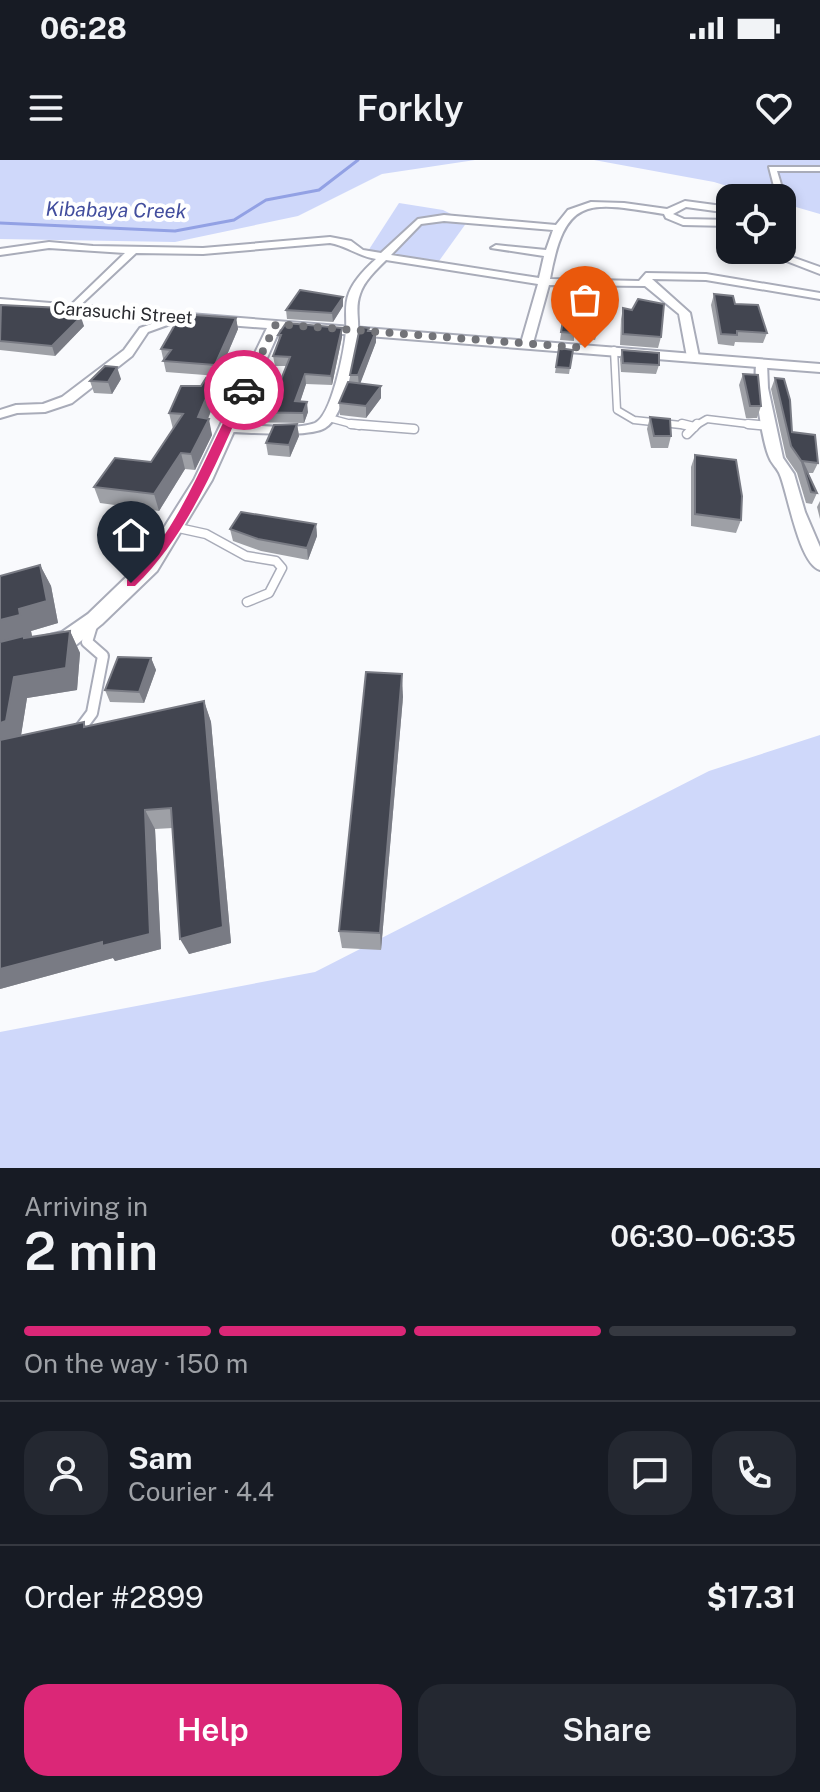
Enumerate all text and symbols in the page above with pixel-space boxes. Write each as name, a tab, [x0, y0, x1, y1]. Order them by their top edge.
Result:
text: 06:28	[40, 10, 127, 46]
icon: menu	[24, 86, 68, 130]
icon: heart	[752, 86, 796, 130]
text: Forkly	[356, 87, 464, 129]
map controls	[716, 184, 796, 264]
button: locate	[716, 184, 796, 264]
water label: Kibabaya Creek	[45, 197, 187, 223]
pin	[551, 266, 619, 348]
icon: bag	[563, 278, 607, 322]
street label: Carasuchi Street	[53, 297, 194, 328]
courier	[204, 350, 284, 430]
icon: car	[222, 368, 266, 412]
pin	[97, 501, 165, 583]
icon: home	[109, 513, 153, 557]
text: Arriving in	[24, 1191, 148, 1222]
text: 06:30–06:35	[610, 1218, 796, 1254]
text: 2 min	[24, 1221, 158, 1282]
text: On the way · 150 m	[24, 1348, 248, 1379]
button: person	[24, 1431, 108, 1515]
button: chat	[608, 1431, 692, 1515]
button: phone	[712, 1431, 796, 1515]
text: Sam	[128, 1440, 192, 1476]
text: Courier · 4.4	[128, 1476, 274, 1507]
text: Order #2899	[24, 1579, 204, 1615]
text: $17.31	[707, 1579, 796, 1615]
button: Help	[24, 1684, 402, 1776]
button: Share	[418, 1684, 796, 1776]

